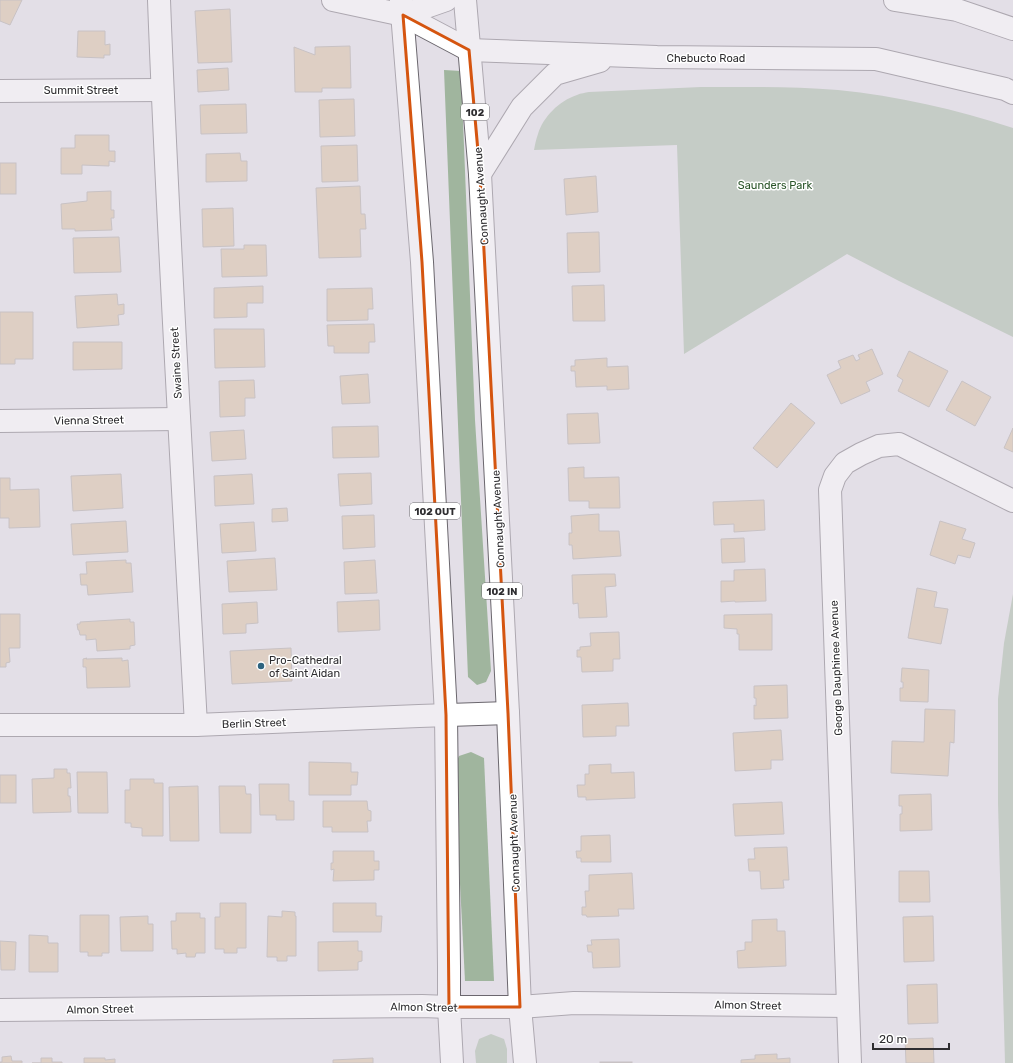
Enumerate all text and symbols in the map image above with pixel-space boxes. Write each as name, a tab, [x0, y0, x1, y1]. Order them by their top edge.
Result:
street label: Chebucto Road	[667, 52, 745, 65]
street label: Summit Street	[44, 84, 119, 97]
road number: 102	[461, 104, 489, 120]
street label: Connaught Avenue	[472, 147, 491, 245]
park label: Saunders Park	[738, 179, 812, 192]
street label: Swaine Street	[168, 326, 185, 399]
street label: Vienna Street	[54, 413, 125, 428]
street label: Connaught Avenue	[489, 470, 508, 568]
road number: 102 OUT	[410, 503, 460, 519]
road number: 102 IN	[482, 583, 522, 599]
street label: George Dauphinee Avenue	[828, 600, 845, 736]
place label: Pro-Cathedral of Saint Aidan	[269, 654, 342, 680]
marker: Pro-Cathedral of Saint Aidan	[256, 661, 266, 671]
street label: Berlin Street	[222, 716, 287, 731]
street label: Connaught Avenue	[506, 794, 523, 892]
street label: Almon Street	[714, 998, 782, 1013]
street label: Almon Street	[390, 1000, 458, 1015]
street label: Almon Street	[66, 1002, 134, 1017]
scale bar	[873, 1025, 949, 1051]
text: 20 m	[879, 1032, 907, 1046]

